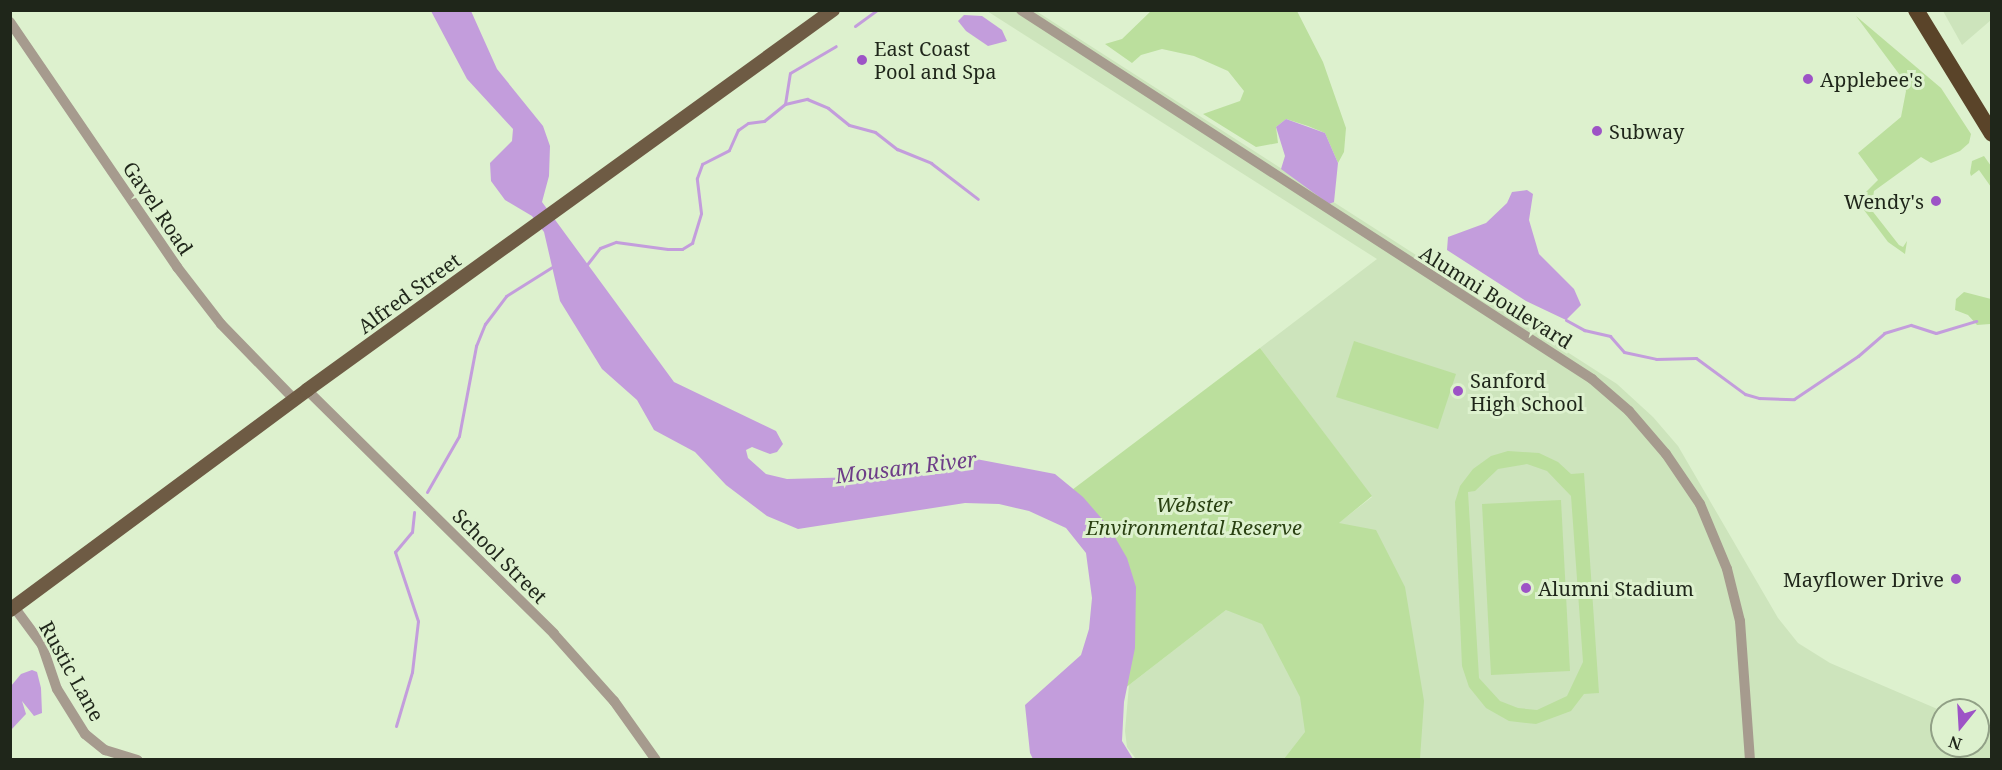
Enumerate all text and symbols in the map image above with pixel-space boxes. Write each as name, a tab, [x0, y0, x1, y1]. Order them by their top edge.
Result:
place label: East Coast Pool and Spa	[874, 36, 997, 83]
marker: East Coast Pool and Spa	[855, 53, 869, 67]
place label: Applebee's	[1820, 67, 1923, 91]
marker: Applebee's	[1801, 72, 1815, 86]
place label: Subway	[1609, 119, 1684, 143]
marker: Subway	[1590, 124, 1604, 138]
street label: Gavel Road	[118, 157, 198, 259]
place label: Wendy's	[1844, 189, 1924, 213]
marker: Wendy's	[1929, 194, 1943, 208]
street label: Alumni Boulevard	[1415, 240, 1577, 354]
street label: Alfred Street	[353, 248, 465, 338]
place label: Sanford High School	[1470, 368, 1584, 415]
marker: Sanford High School	[1451, 384, 1465, 398]
water label: Mousam River	[834, 446, 978, 488]
park label: Webster Environmental Reserve	[1086, 492, 1302, 539]
street label: School Street	[448, 504, 552, 608]
place label: Mayflower Drive	[1783, 567, 1944, 591]
marker: Mayflower Drive	[1949, 572, 1963, 586]
place label: Alumni Stadium	[1538, 576, 1694, 600]
marker: Alumni Stadium	[1519, 581, 1533, 595]
street label: Rustic Lane	[35, 617, 109, 725]
north arrow	[1930, 698, 1990, 758]
text: N	[1946, 731, 1964, 756]

